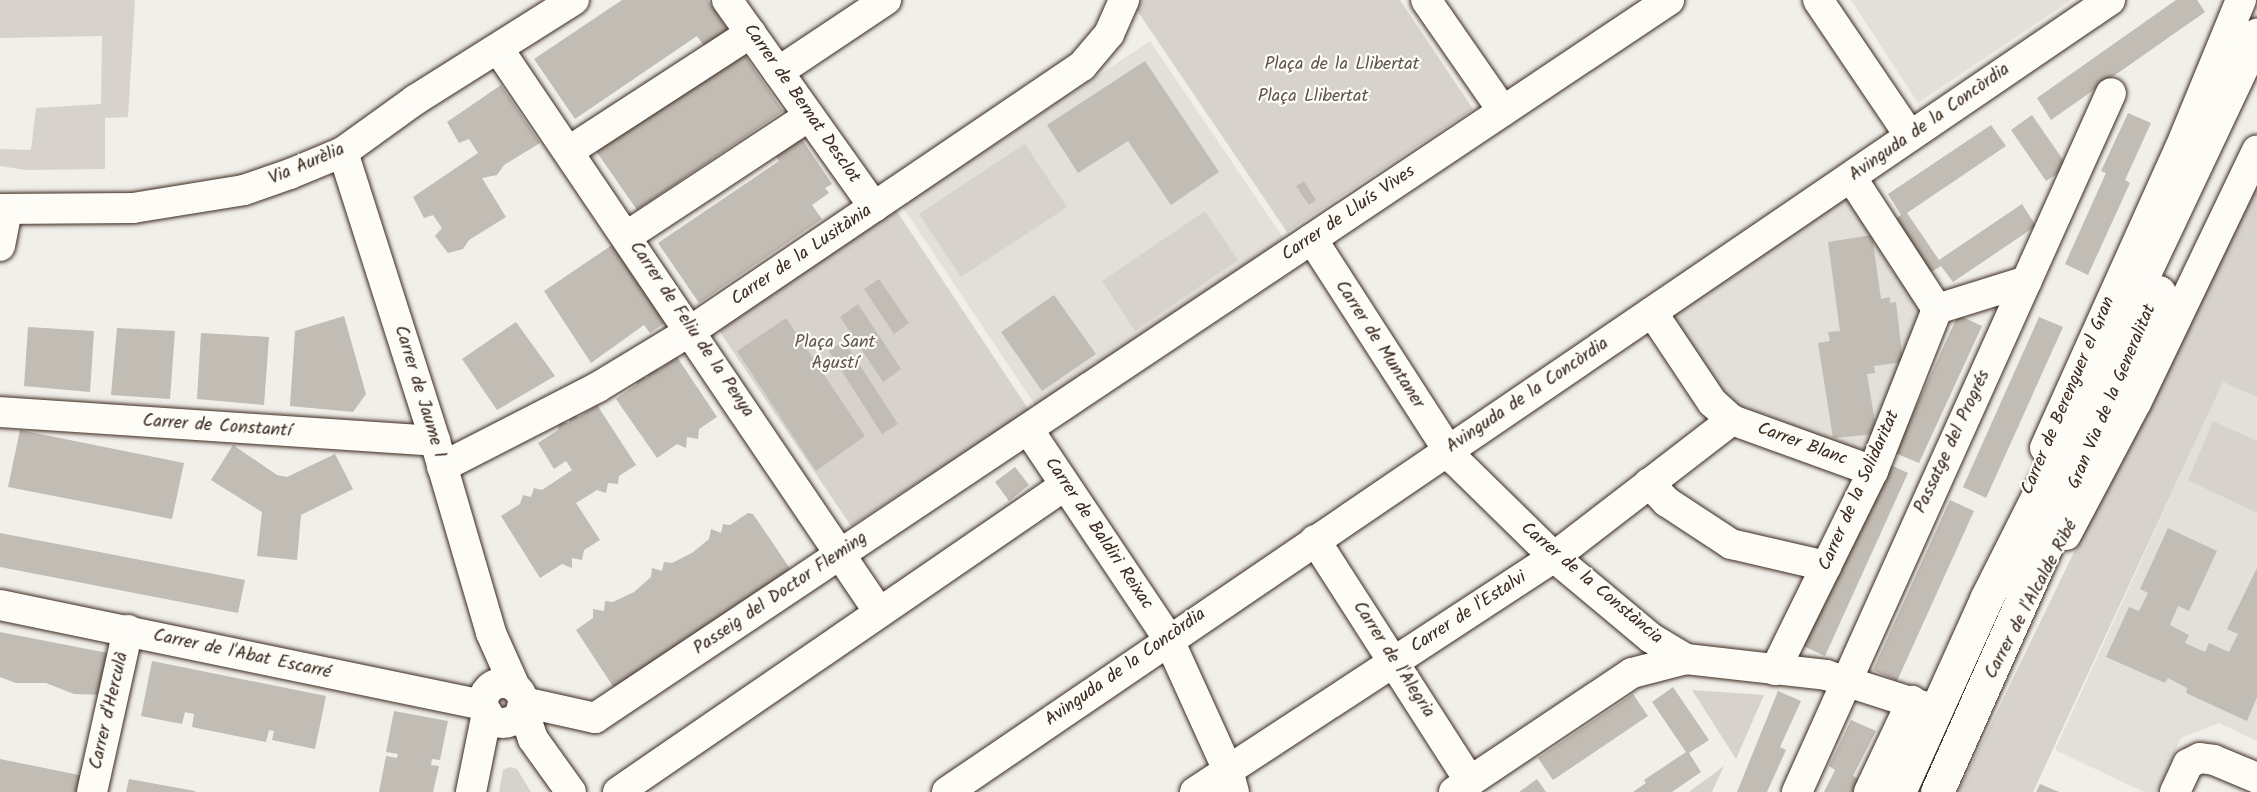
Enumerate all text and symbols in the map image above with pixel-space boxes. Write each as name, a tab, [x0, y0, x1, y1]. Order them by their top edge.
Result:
street label: Carrer de Bernat Desclot	[738, 20, 864, 188]
park label: Plaça de la Llibertat	[1264, 54, 1420, 76]
street label: Avinguda de la Concòrdia	[1846, 59, 2014, 187]
park label: Plaça Llibertat	[1258, 86, 1368, 108]
street label: Via Aurèlia	[266, 139, 348, 191]
street label: Carrer de Lluís Vives	[1278, 161, 1420, 267]
street label: Carrer de la Lusitània	[728, 201, 876, 311]
street label: Carrer de Feliu de la Penya	[624, 238, 758, 422]
street label: Carrer de Muntaner	[1330, 277, 1428, 413]
street label: Carrer de Berenguer el Gran	[2017, 294, 2121, 498]
street label: Gran Via de la Generalitat	[2064, 301, 2162, 493]
street label: Carrer de Jaume I	[389, 323, 449, 461]
park label: Plaça Sant Agustí	[795, 333, 875, 376]
street label: Avinguda de la Concòrdia	[1443, 334, 1613, 458]
street label: Passatge del Progrés	[1910, 367, 1996, 517]
street label: Carrer de la Solidaritat	[1815, 407, 1905, 575]
street label: Carrer de Constantí	[142, 411, 292, 443]
street label: Carrer Blanc	[1754, 419, 1850, 471]
street label: Carrer de Baldiri Reixac	[1039, 454, 1157, 614]
street label: Carrer de l'Alcalde Ribé	[1981, 517, 2083, 683]
street label: Carrer de la Constància	[1516, 518, 1666, 650]
street label: Passeig del Doctor Fleming	[690, 528, 872, 660]
street label: Carrer de l'Estalvi	[1407, 568, 1531, 658]
street label: Carrer de l'Alegria	[1347, 598, 1439, 722]
street label: Avinguda de la Concòrdia	[1042, 604, 1210, 732]
street label: Carrer de l'Abat Escarré	[151, 626, 333, 684]
street label: Carrer d'Herculà	[86, 650, 134, 772]

